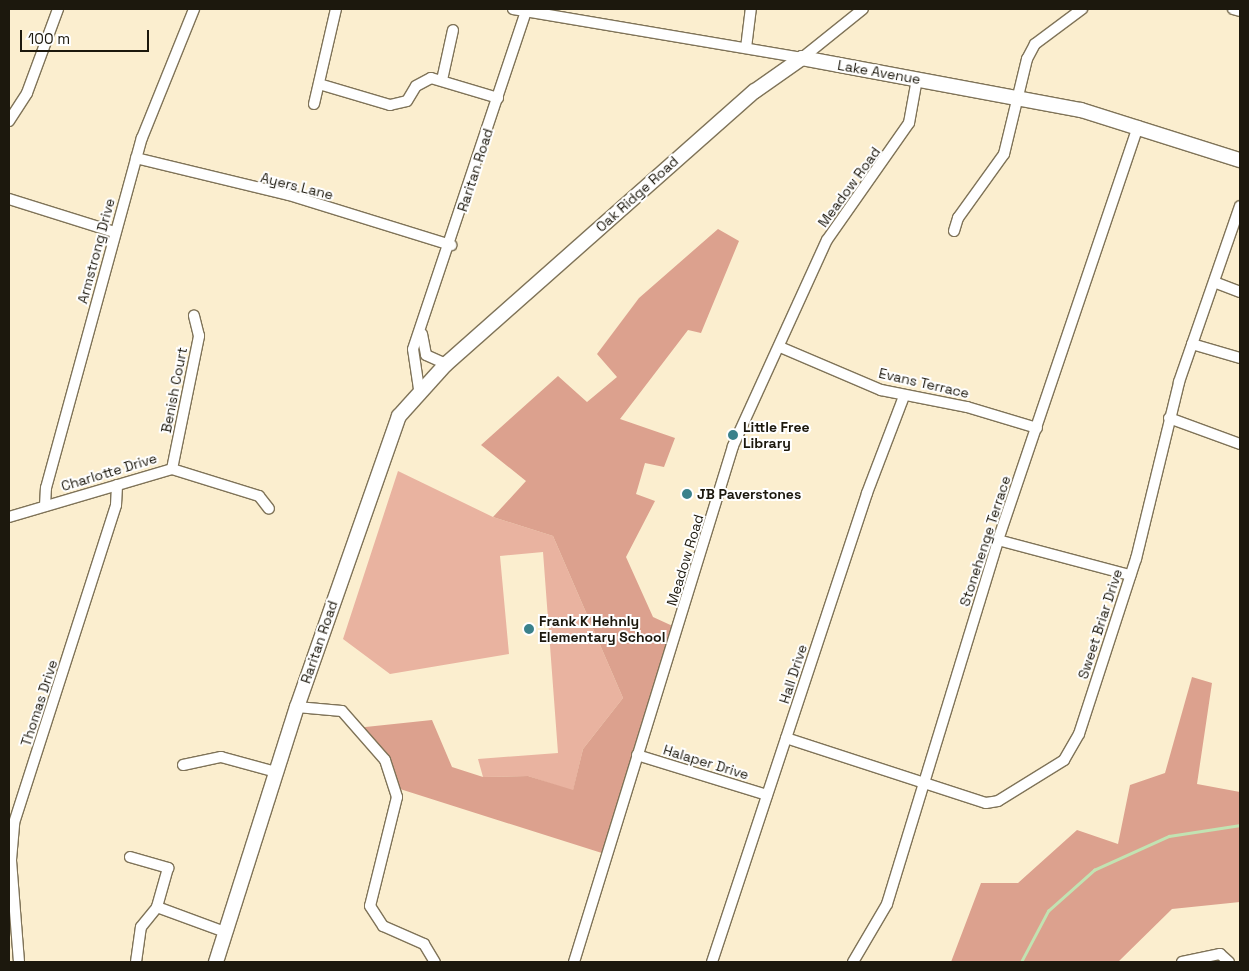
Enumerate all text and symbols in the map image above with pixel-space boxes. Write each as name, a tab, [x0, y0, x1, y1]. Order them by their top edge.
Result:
scale bar	[22, 20, 151, 52]
text: 100 m	[28, 29, 70, 48]
street label: Lake Avenue	[836, 56, 922, 88]
street label: Raritan Road	[454, 126, 496, 214]
street label: Meadow Road	[814, 144, 884, 230]
street label: Oak Ridge Road	[592, 153, 682, 235]
street label: Ayers Lane	[259, 169, 335, 203]
street label: Armstrong Drive	[74, 197, 118, 305]
street label: Benish Court	[157, 346, 191, 434]
street label: Evans Terrace	[877, 364, 971, 402]
place label: Little Free Library	[743, 419, 810, 452]
marker: Little Free Library	[727, 429, 739, 441]
street label: Charlotte Drive	[59, 449, 159, 495]
street label: Stonehenge Terrace	[956, 473, 1014, 609]
place label: JB Paverstones	[697, 486, 801, 502]
marker: JB Paverstones	[681, 488, 693, 500]
street label: Meadow Road	[663, 512, 707, 608]
street label: Sweet Briar Drive	[1074, 567, 1126, 681]
street label: Raritan Road	[297, 598, 341, 686]
place label: Frank K Hehnly Elementary School	[539, 613, 665, 646]
marker: Frank K Hehnly Elementary School	[523, 623, 535, 635]
street label: Hall Drive	[776, 642, 810, 706]
street label: Thomas Drive	[17, 658, 61, 748]
street label: Halaper Drive	[661, 741, 751, 783]

